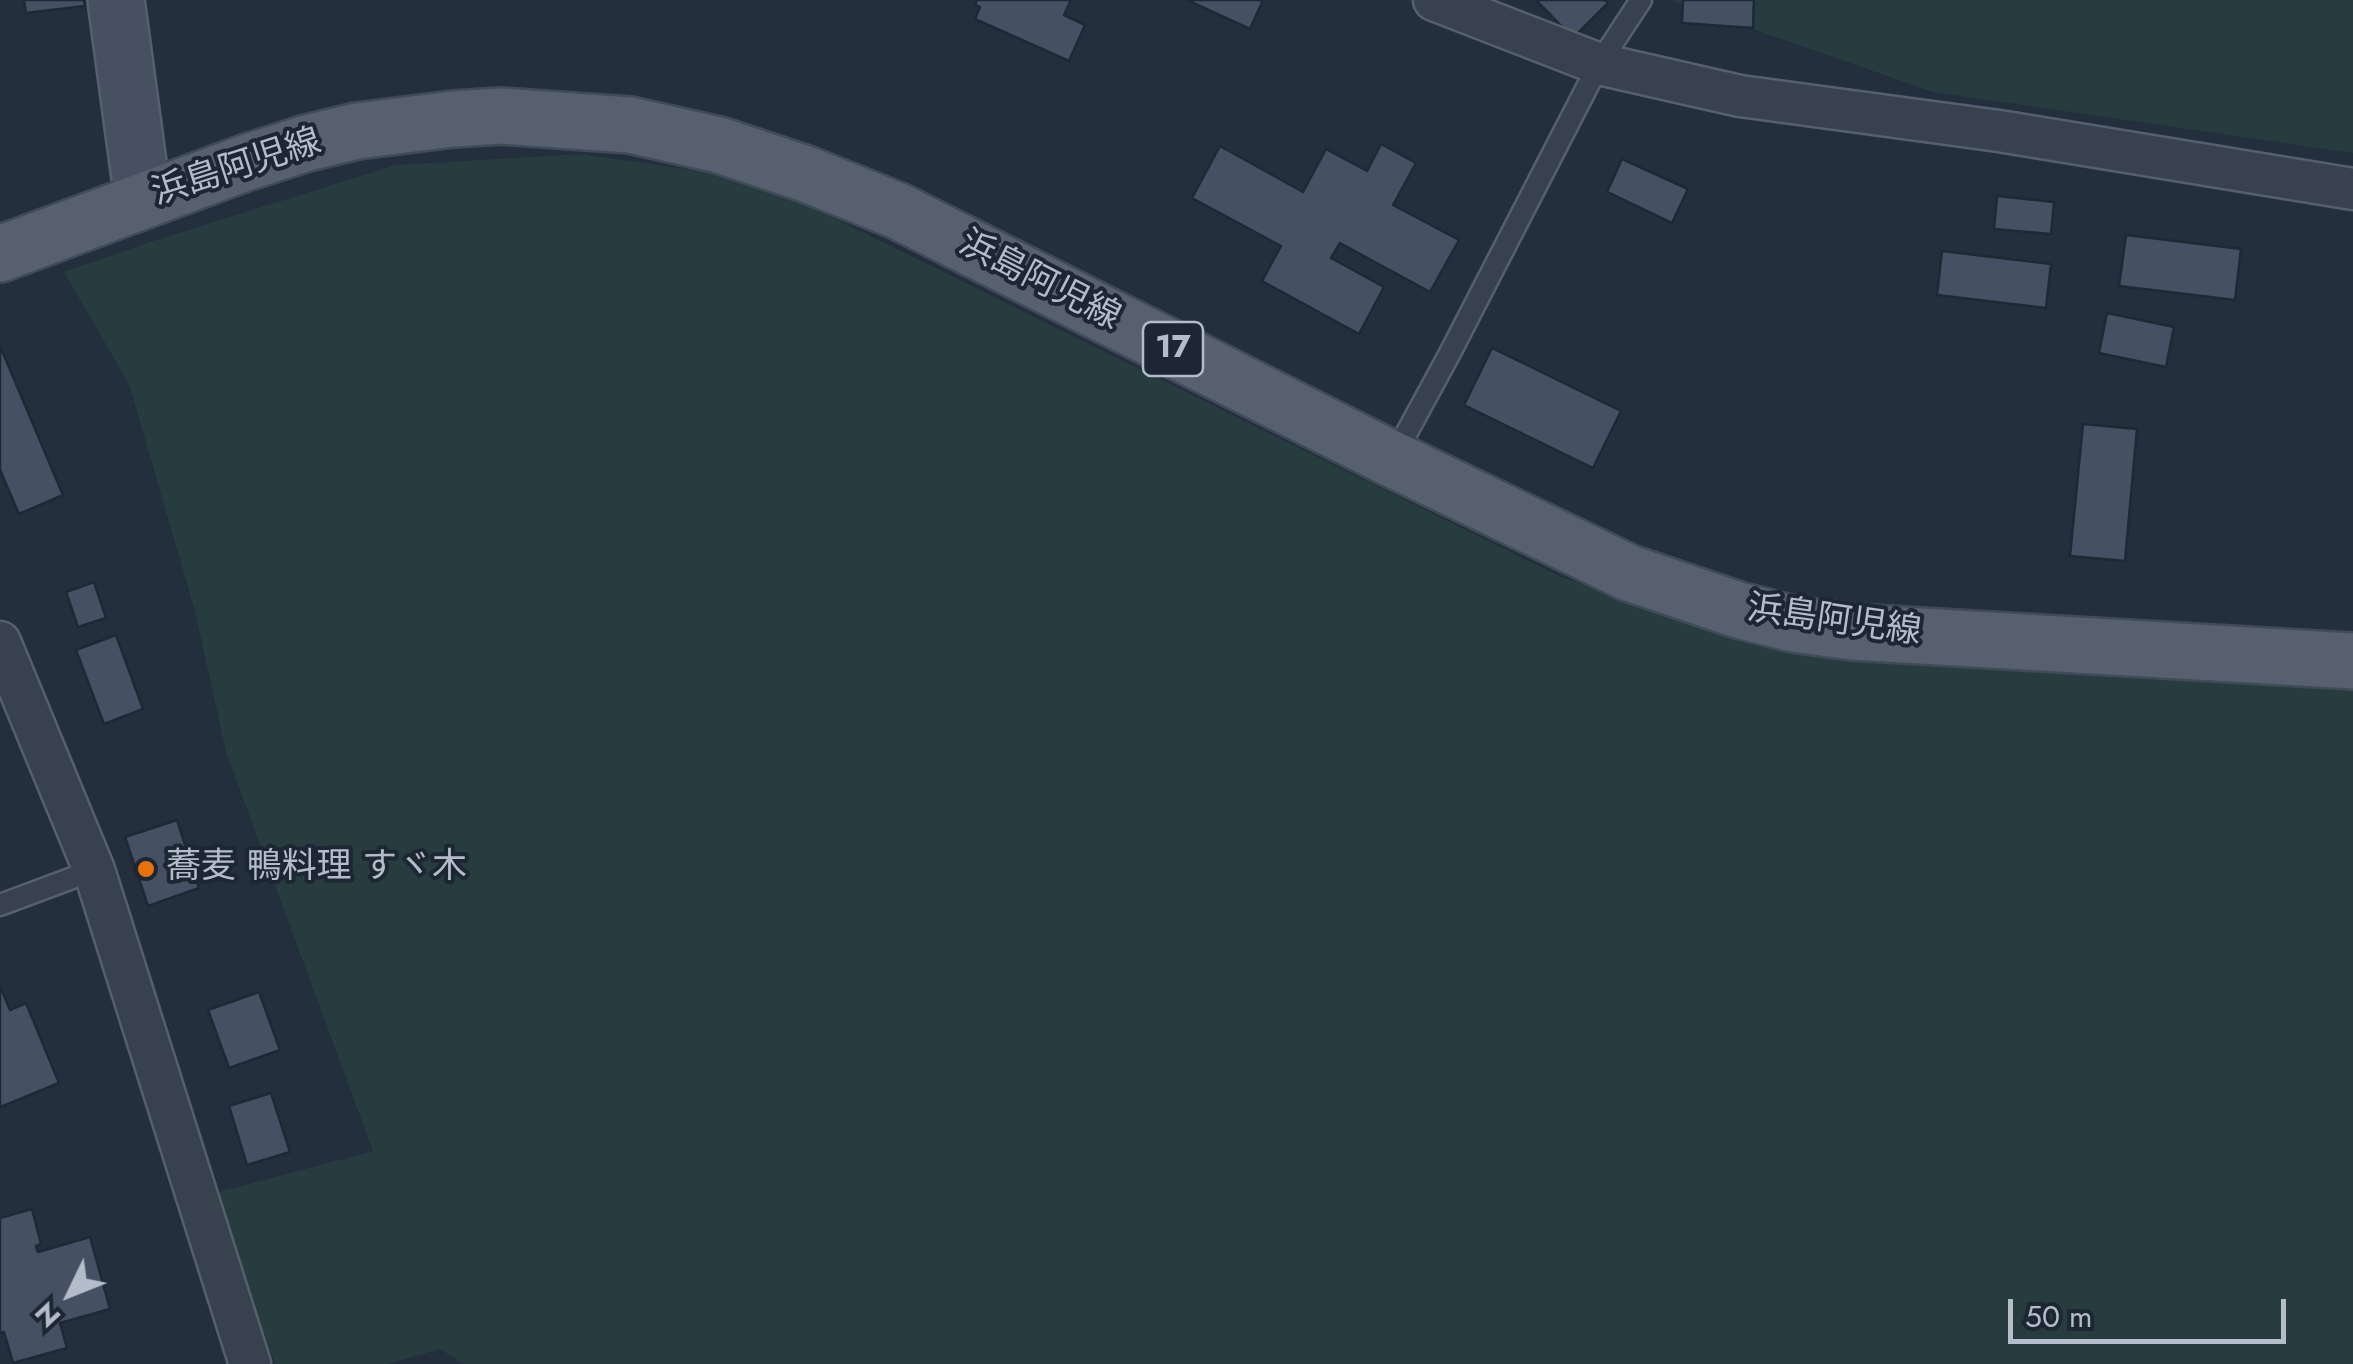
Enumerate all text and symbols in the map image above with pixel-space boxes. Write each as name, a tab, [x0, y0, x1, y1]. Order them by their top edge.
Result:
street label: 浜島阿児線	[147, 122, 327, 216]
street label: 浜島阿児線	[952, 224, 1126, 340]
road number: 17	[1143, 322, 1203, 376]
street label: 浜島阿児線	[1744, 589, 1924, 655]
place label: 蕎麦 鴨料理 すヾ木	[166, 848, 467, 890]
marker: 蕎麦 鴨料理 すヾ木	[135, 858, 157, 880]
north arrow	[20, 1244, 120, 1344]
scale bar	[2013, 1279, 2290, 1341]
text: N	[25, 1293, 70, 1337]
text: 50 m	[2025, 1295, 2092, 1338]

